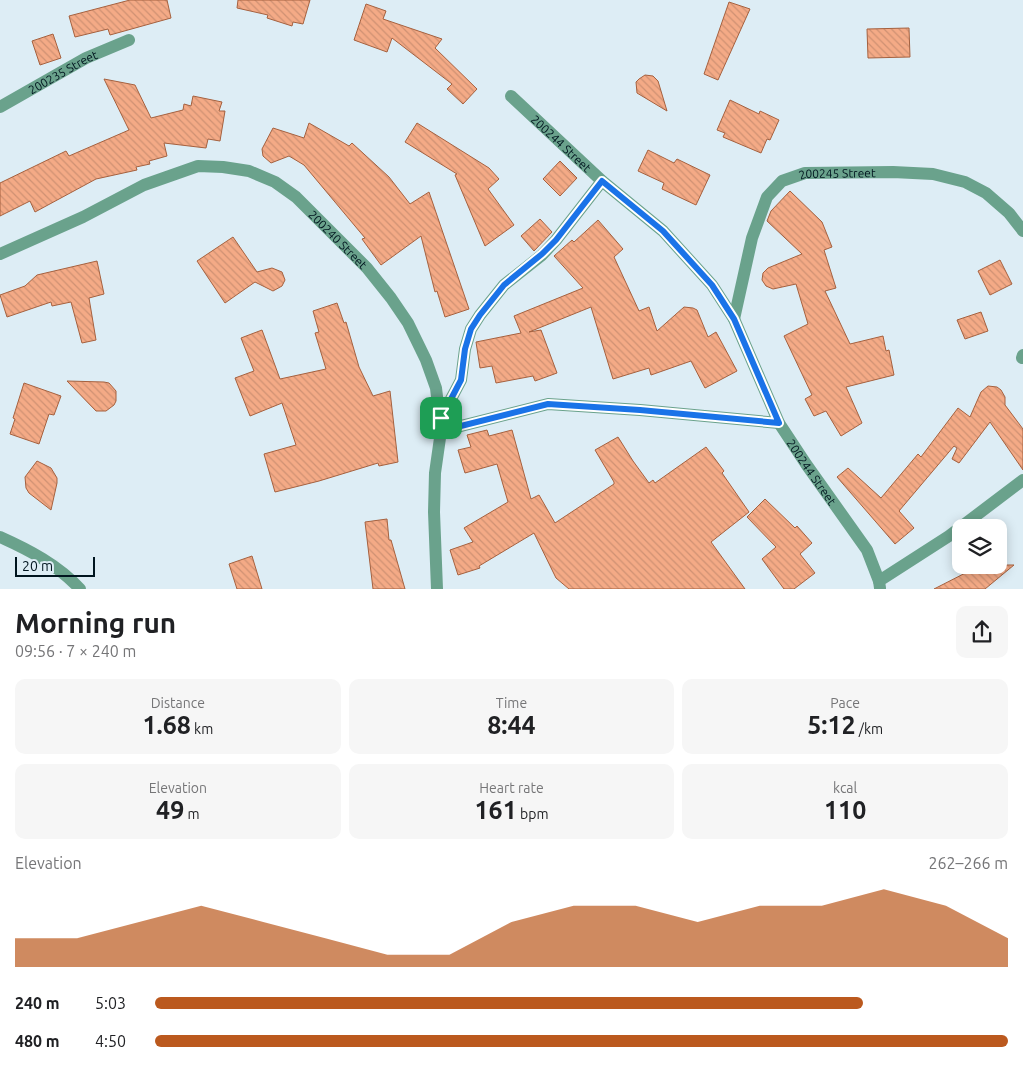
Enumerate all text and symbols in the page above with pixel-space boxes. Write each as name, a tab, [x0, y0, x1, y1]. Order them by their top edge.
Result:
street label: 200235 Street	[26, 47, 99, 96]
street label: 200244 Street	[529, 112, 594, 174]
street label: 200245 Street	[797, 166, 876, 181]
street label: 200240 Street	[306, 207, 370, 271]
pin	[420, 397, 462, 439]
icon: arrive	[427, 404, 455, 432]
street label: 200244 Street	[785, 436, 839, 507]
map controls	[952, 519, 1007, 574]
button: layers	[952, 519, 1007, 574]
scale bar	[15, 554, 95, 577]
text: 20 m	[22, 558, 53, 574]
button: share	[956, 606, 1008, 658]
text: Morning run	[15, 607, 176, 638]
text: 09:56 · 7 × 240 m	[15, 642, 136, 660]
text: Distance	[151, 695, 205, 711]
text: Time	[496, 695, 527, 711]
text: Pace	[830, 695, 860, 711]
text: 1.68	[142, 711, 191, 739]
text: 8:44	[487, 711, 536, 739]
text: 5:12	[807, 711, 856, 739]
text: km	[191, 721, 213, 737]
text: /km	[856, 721, 883, 737]
text: Elevation	[149, 780, 207, 796]
text: Heart rate	[479, 780, 544, 796]
text: kcal	[833, 780, 857, 796]
text: 49	[156, 796, 184, 824]
text: 161	[475, 796, 517, 824]
text: 110	[824, 796, 866, 824]
text: m	[184, 806, 200, 822]
text: bpm	[517, 806, 548, 822]
text: Elevation	[15, 854, 82, 872]
text: 262–266 m	[928, 854, 1008, 872]
text: 240 m	[15, 994, 60, 1012]
text: 5:03	[95, 994, 126, 1012]
text: 480 m	[15, 1032, 60, 1050]
text: 4:50	[95, 1032, 126, 1050]

